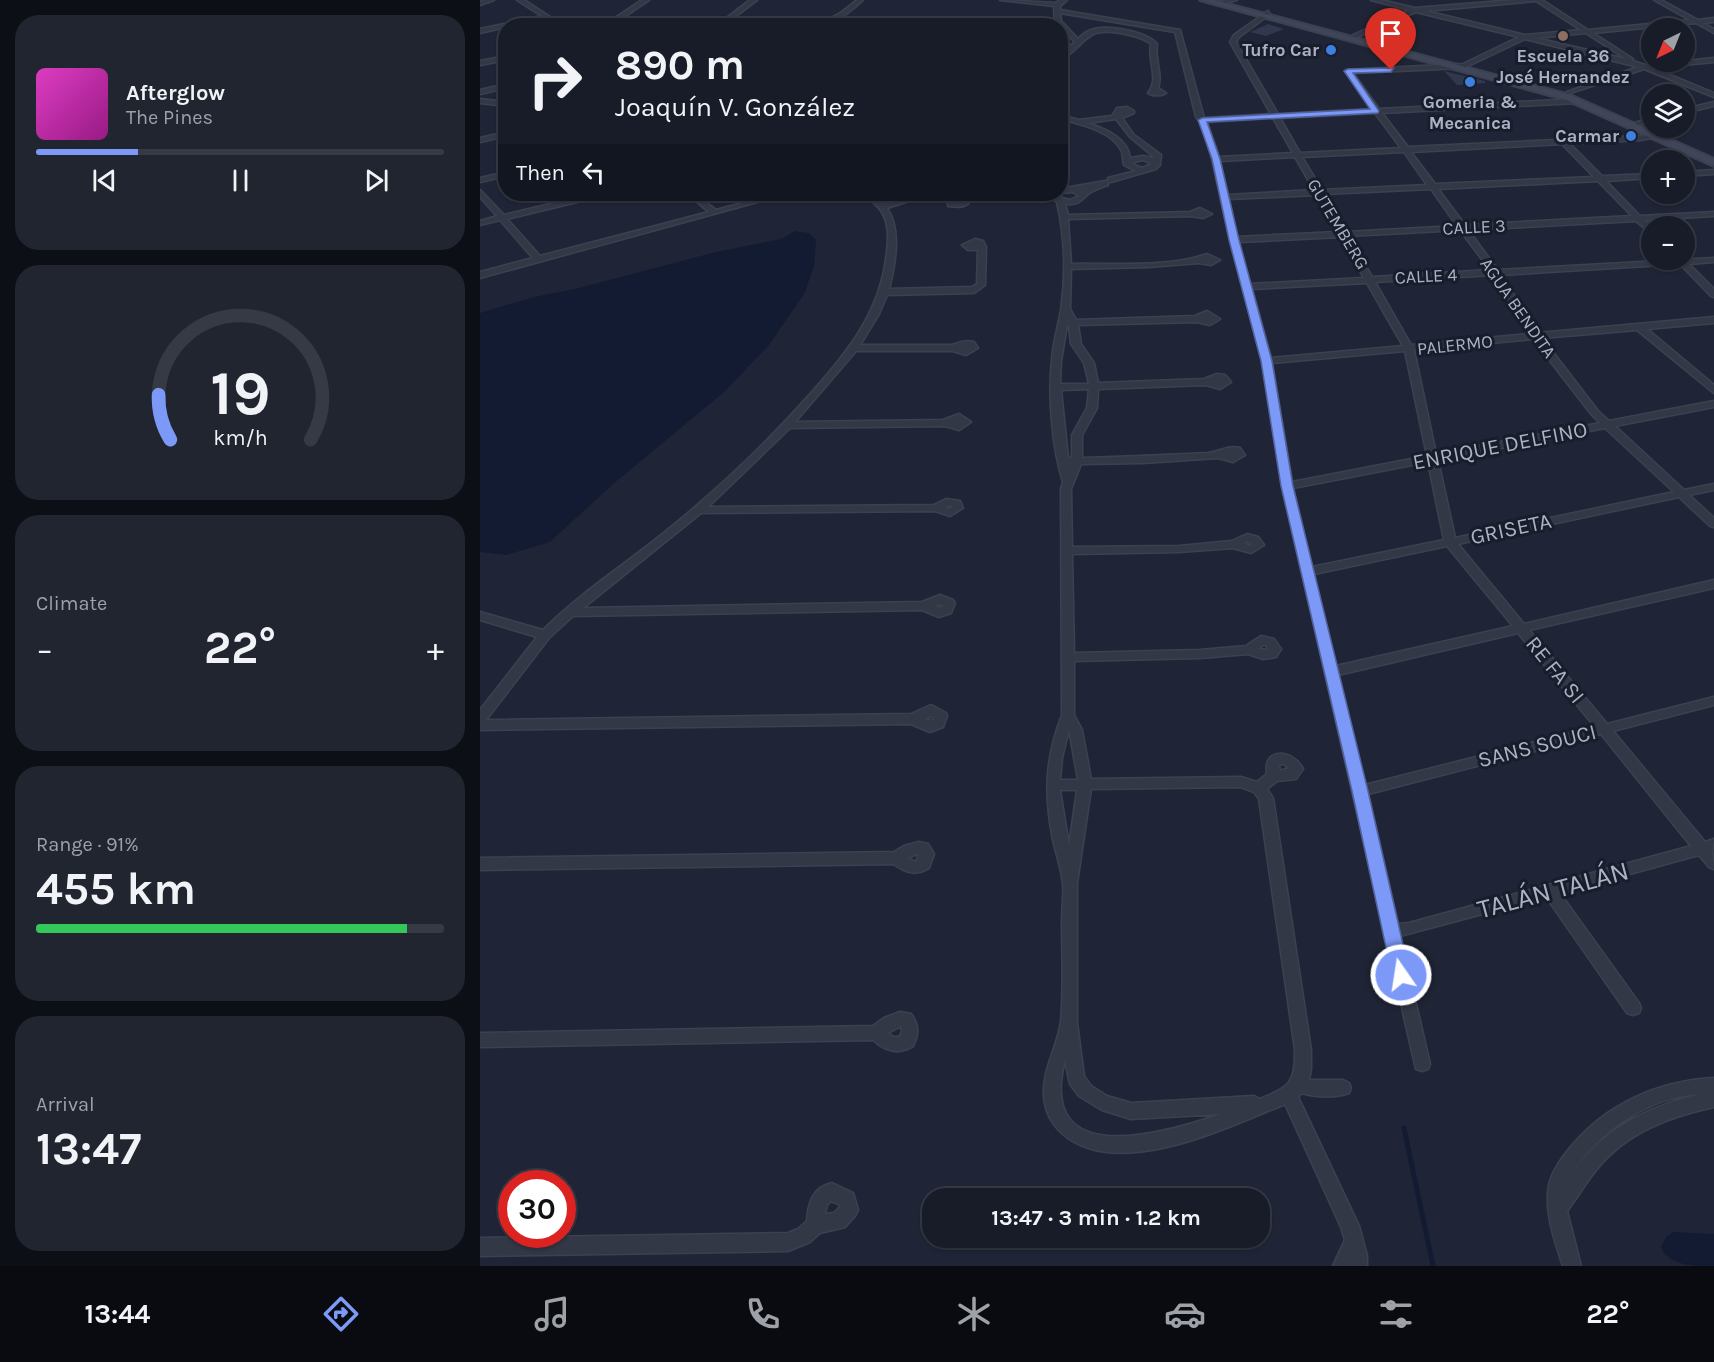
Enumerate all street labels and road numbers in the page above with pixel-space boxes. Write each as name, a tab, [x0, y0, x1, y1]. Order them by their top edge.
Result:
street label: GUTEMBERG	[1302, 175, 1374, 273]
street label: CALLE 3	[1442, 214, 1506, 240]
street label: AGUA BENDITA	[1475, 254, 1561, 362]
street label: CALLE 4	[1394, 263, 1458, 289]
street label: PALERMO	[1416, 330, 1494, 360]
street label: ENRIQUE DELFINO	[1410, 416, 1590, 476]
street label: GRISETA	[1468, 508, 1554, 550]
street label: RE FA SI	[1520, 631, 1590, 709]
street label: SANS SOUCI	[1475, 719, 1599, 773]
street label: TALÁN TALÁN	[1474, 854, 1632, 926]

